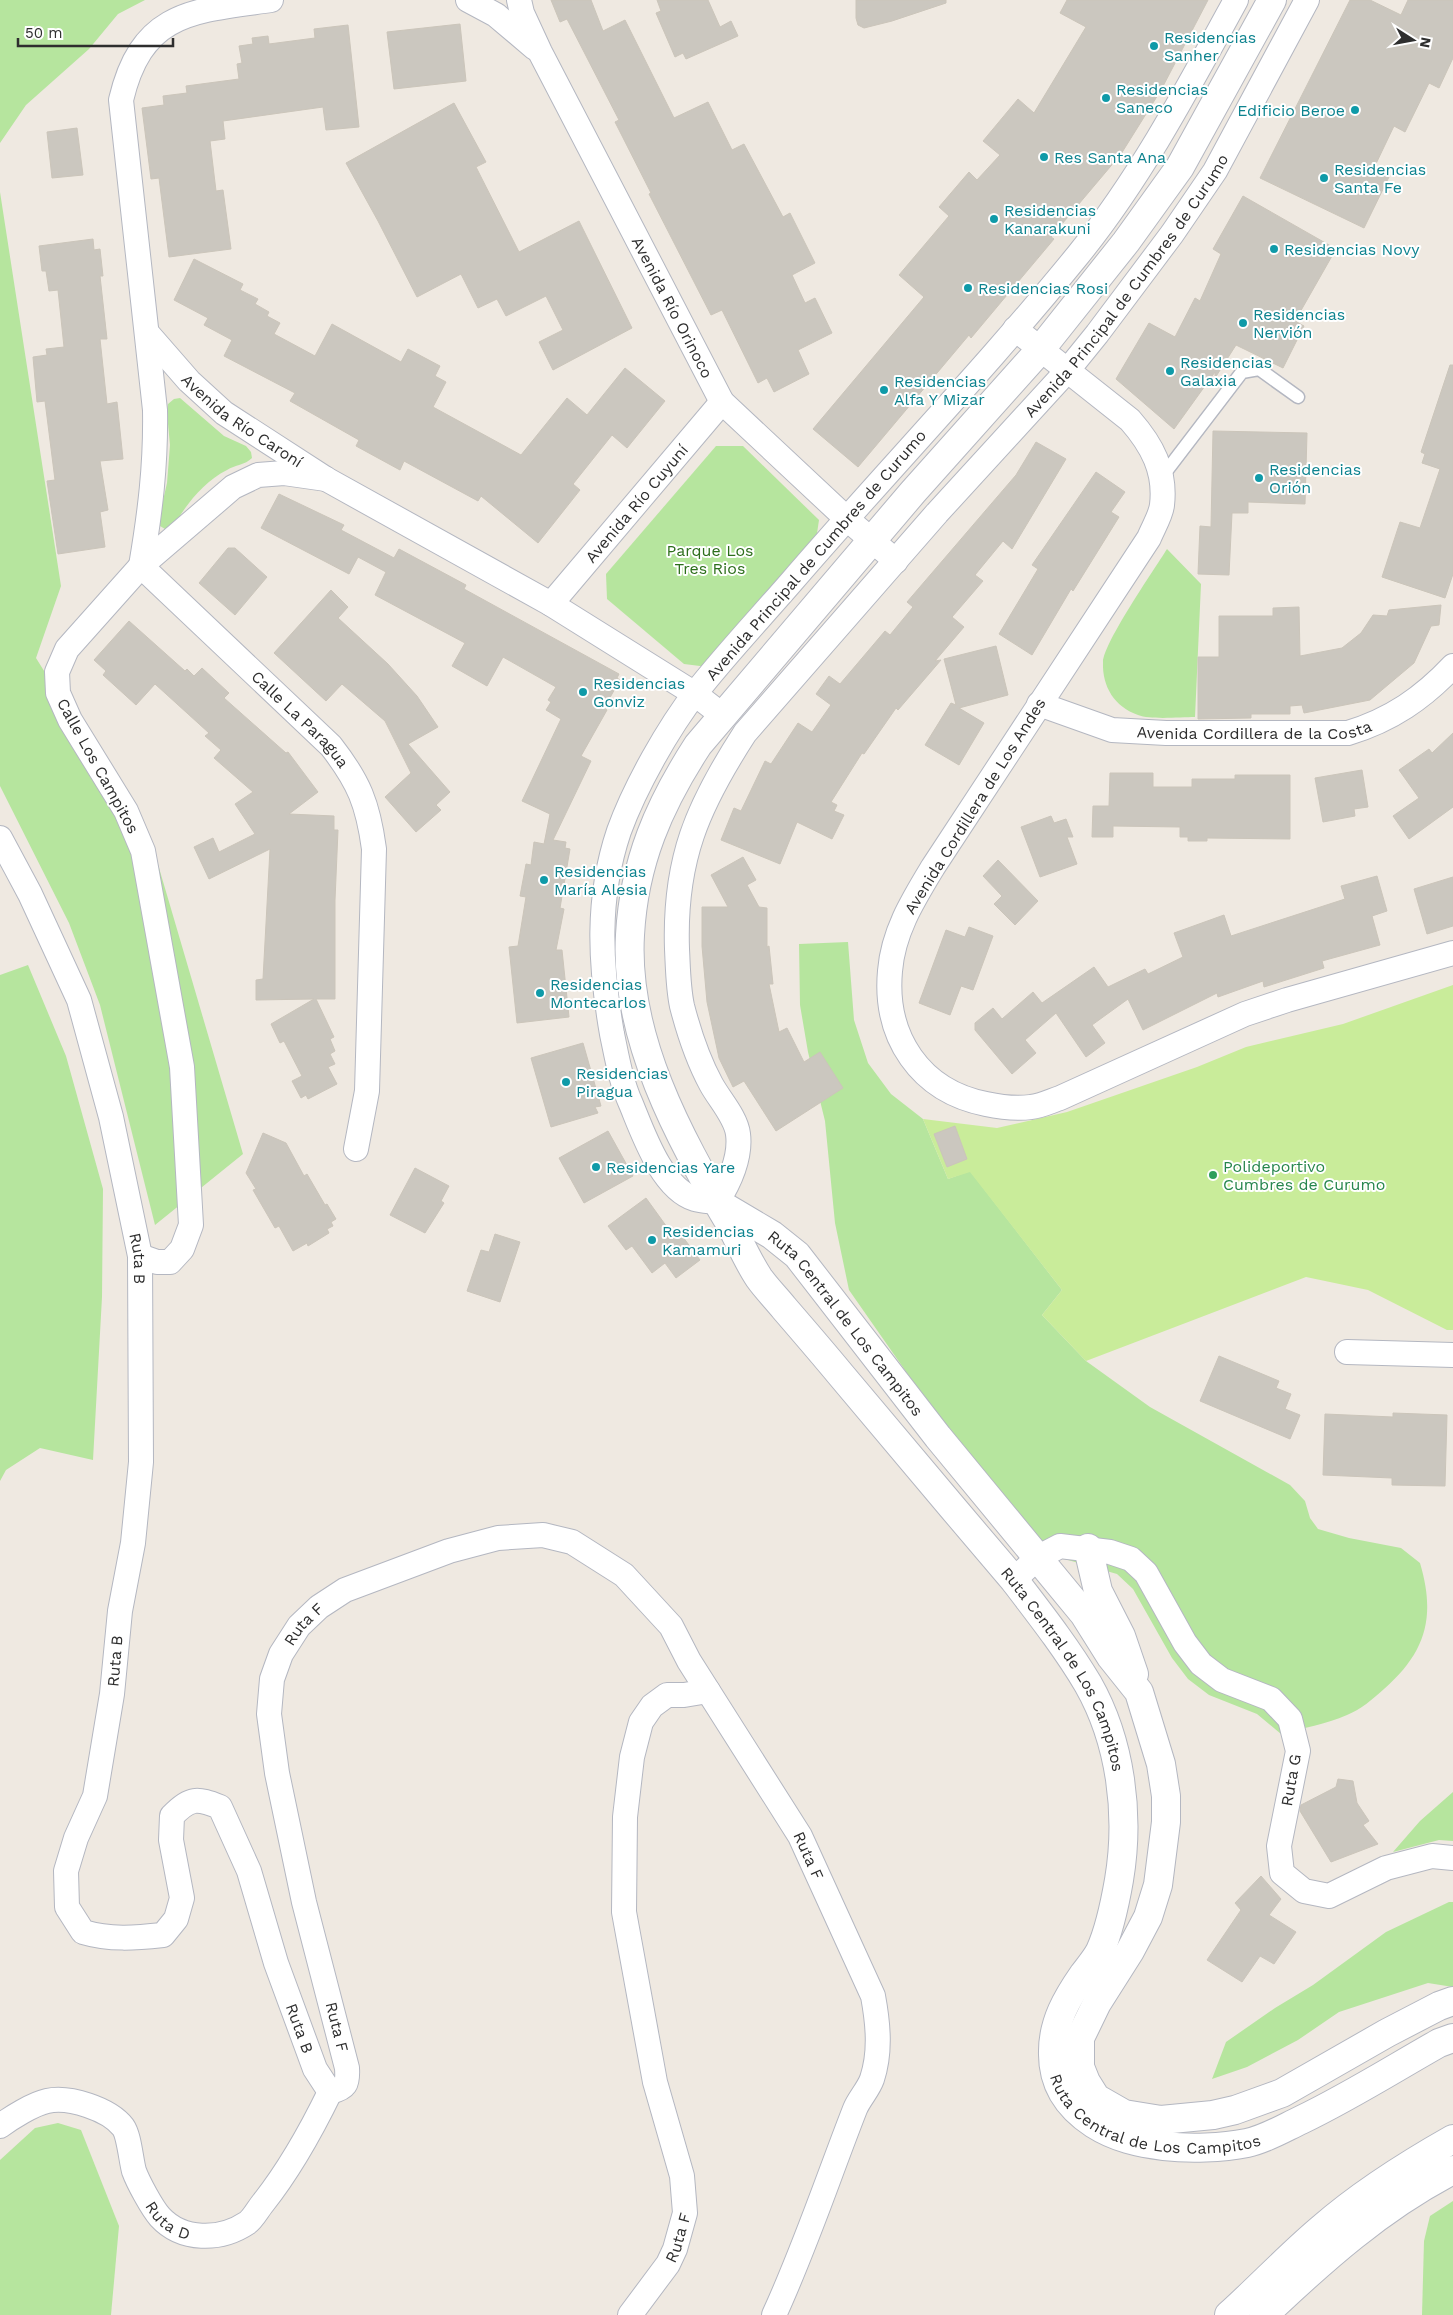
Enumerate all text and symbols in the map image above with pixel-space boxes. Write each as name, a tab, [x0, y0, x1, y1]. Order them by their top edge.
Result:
scale bar	[18, 15, 172, 47]
north arrow	[1388, 15, 1438, 65]
text: 50 m	[25, 24, 62, 42]
place label: Residencias Sanher	[1164, 28, 1256, 65]
text: N	[1417, 36, 1435, 49]
marker: Residencias Sanher	[1148, 40, 1160, 52]
place label: Residencias Saneco	[1116, 80, 1208, 117]
marker: Residencias Saneco	[1100, 92, 1112, 104]
place label: Edificio Beroe	[1237, 101, 1345, 120]
marker: Edificio Beroe	[1349, 104, 1361, 116]
place label: Res Santa Ana	[1054, 148, 1166, 167]
street label: Avenida Principal de Cumbres de Curumo	[1020, 151, 1232, 421]
marker: Res Santa Ana	[1038, 151, 1050, 163]
place label: Residencias Santa Fe	[1334, 160, 1426, 197]
marker: Residencias Santa Fe	[1318, 172, 1330, 184]
place label: Residencias Kanarakuni	[1004, 201, 1096, 238]
marker: Residencias Kanarakuni	[988, 213, 1000, 225]
street label: Avenida Río Orinoco	[628, 233, 717, 381]
place label: Residencias Novy	[1284, 240, 1420, 259]
marker: Residencias Novy	[1268, 243, 1280, 255]
place label: Residencias Rosi	[978, 279, 1108, 298]
marker: Residencias Rosi	[962, 282, 974, 294]
place label: Residencias Nervión	[1253, 305, 1345, 342]
marker: Residencias Nervión	[1237, 317, 1249, 329]
place label: Residencias Galaxia	[1180, 353, 1272, 390]
marker: Residencias Galaxia	[1164, 365, 1176, 377]
street label: Avenida Río Caroní	[178, 370, 307, 471]
place label: Residencias Alfa Y Mizar	[894, 372, 986, 409]
marker: Residencias Alfa Y Mizar	[878, 384, 890, 396]
street label: Avenida Principal de Cumbres de Curumo	[702, 426, 930, 684]
street label: Avenida Río Cuyuní	[581, 440, 692, 566]
place label: Residencias Orión	[1269, 460, 1361, 497]
marker: Residencias Orión	[1253, 472, 1265, 484]
park label: Parque Los Tres Rios	[666, 541, 754, 578]
street label: Calle La Paragua	[248, 666, 353, 771]
place label: Residencias Gonviz	[593, 674, 685, 711]
marker: Residencias Gonviz	[577, 686, 589, 698]
street label: Avenida Cordillera de Los Andes	[900, 694, 1050, 918]
street label: Calle Los Campitos	[53, 695, 143, 837]
street label: Avenida Cordillera de la Costa	[1136, 716, 1374, 743]
place label: Residencias María Alesia	[554, 862, 647, 899]
marker: Residencias María Alesia	[538, 874, 550, 886]
place label: Residencias Montecarlos	[550, 975, 646, 1012]
marker: Residencias Montecarlos	[534, 987, 546, 999]
place label: Residencias Piragua	[576, 1064, 668, 1101]
marker: Residencias Piragua	[560, 1076, 572, 1088]
place label: Polideportivo Cumbres de Curumo	[1223, 1157, 1385, 1194]
place label: Residencias Yare	[606, 1158, 735, 1177]
marker: Residencias Yare	[590, 1161, 602, 1173]
marker: Polideportivo Cumbres de Curumo	[1207, 1169, 1219, 1181]
place label: Residencias Kamamuri	[662, 1222, 754, 1259]
street label: Ruta Central de Los Campitos	[764, 1226, 927, 1420]
street label: Ruta B	[126, 1231, 150, 1284]
marker: Residencias Kamamuri	[646, 1234, 658, 1246]
street label: Ruta Central de Los Campitos	[997, 1563, 1128, 1773]
street label: Ruta F	[280, 1598, 327, 1649]
street label: Ruta B	[103, 1634, 127, 1688]
street label: Ruta G	[1277, 1752, 1305, 1808]
street label: Ruta F	[790, 1828, 828, 1883]
street label: Ruta F	[322, 2000, 352, 2054]
street label: Ruta B	[282, 2001, 318, 2056]
street label: Ruta Central de Los Campitos	[1046, 2071, 1263, 2157]
street label: Ruta D	[142, 2197, 193, 2243]
street label: Ruta F	[661, 2210, 694, 2265]

